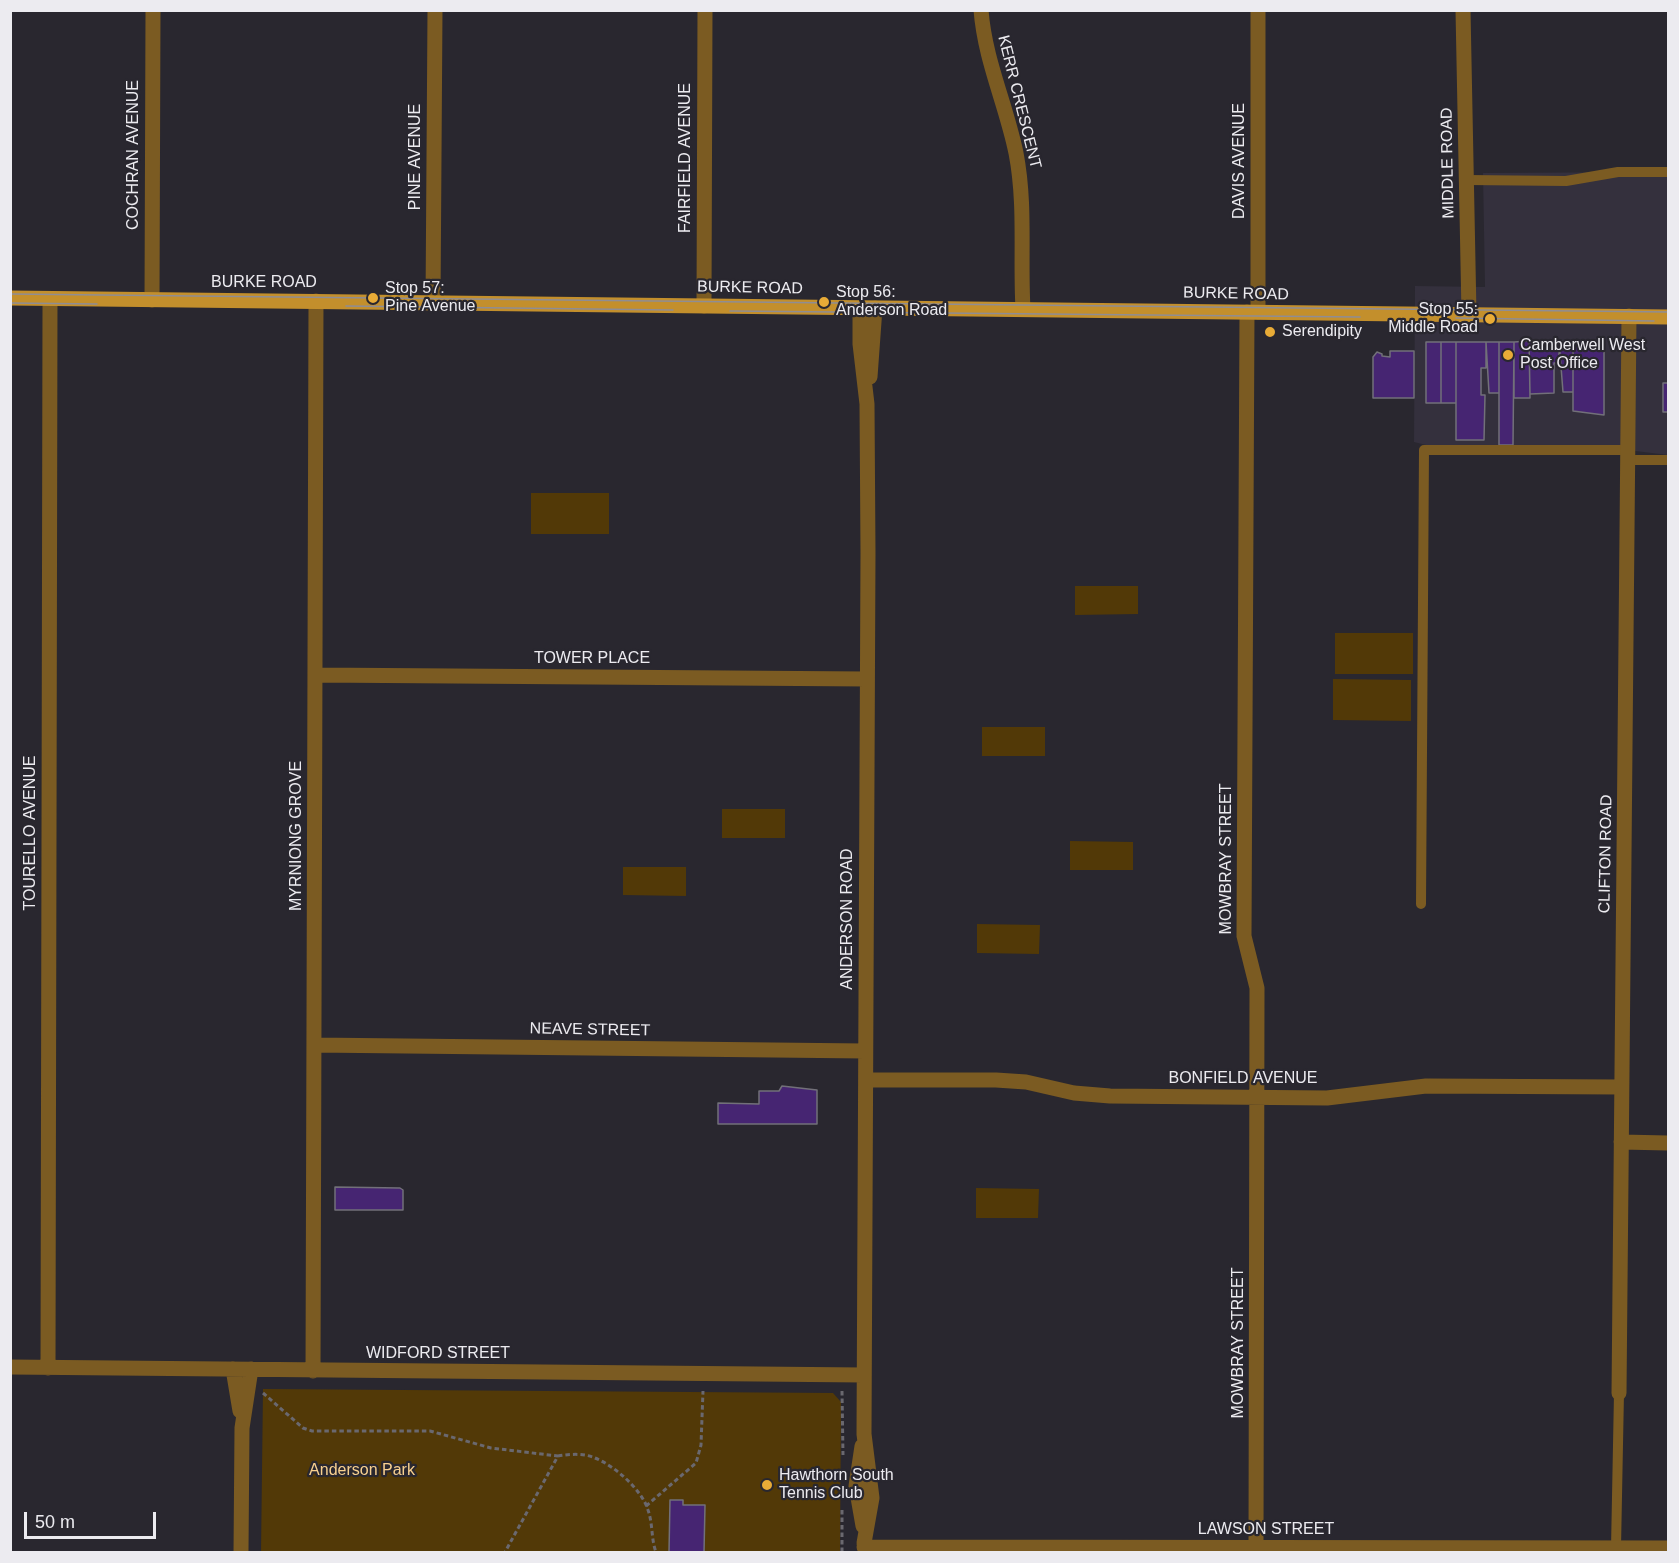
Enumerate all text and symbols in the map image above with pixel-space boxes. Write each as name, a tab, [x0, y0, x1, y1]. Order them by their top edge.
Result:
street label: KERR CRESCENT	[993, 33, 1045, 171]
street label: COCHRAN AVENUE	[124, 80, 144, 230]
street label: FAIRFIELD AVENUE	[676, 83, 696, 233]
street label: DAVIS AVENUE	[1230, 103, 1250, 219]
street label: PINE AVENUE	[406, 104, 426, 210]
street label: MIDDLE ROAD	[1437, 107, 1459, 219]
street label: BURKE ROAD	[211, 273, 317, 293]
street label: BURKE ROAD	[697, 277, 803, 299]
place label: Stop 57: Pine Avenue	[385, 279, 475, 317]
place label: Stop 56: Anderson Road	[836, 283, 947, 321]
street label: BURKE ROAD	[1183, 283, 1289, 305]
marker: Stop 57: Pine Avenue	[366, 291, 380, 305]
marker: Stop 56: Anderson Road	[817, 295, 831, 309]
place label: Stop 55: Middle Road	[1388, 300, 1478, 338]
marker: Stop 55: Middle Road	[1483, 312, 1497, 326]
place label: Serendipity	[1282, 322, 1362, 342]
marker: Serendipity	[1263, 325, 1277, 339]
place label: Camberwell West Post Office	[1520, 336, 1645, 374]
marker: Camberwell West Post Office	[1501, 348, 1515, 362]
street label: TOWER PLACE	[534, 649, 650, 669]
street label: TOURELLO AVENUE	[21, 755, 41, 911]
street label: MYRNIONG GROVE	[287, 761, 307, 911]
street label: MOWBRAY STREET	[1217, 784, 1237, 934]
street label: CLIFTON ROAD	[1595, 794, 1617, 914]
street label: ANDERSON ROAD	[838, 848, 858, 990]
street label: NEAVE STREET	[530, 1019, 650, 1041]
street label: BONFIELD AVENUE	[1168, 1069, 1318, 1089]
street label: MOWBRAY STREET	[1229, 1268, 1249, 1418]
street label: WIDFORD STREET	[366, 1344, 510, 1364]
park label: Anderson Park	[309, 1461, 415, 1481]
place label: Hawthorn South Tennis Club	[779, 1466, 894, 1504]
marker: Hawthorn South Tennis Club	[760, 1478, 774, 1492]
scale bar	[27, 1500, 159, 1538]
text: 50 m	[35, 1512, 75, 1532]
street label: LAWSON STREET	[1198, 1520, 1334, 1540]

